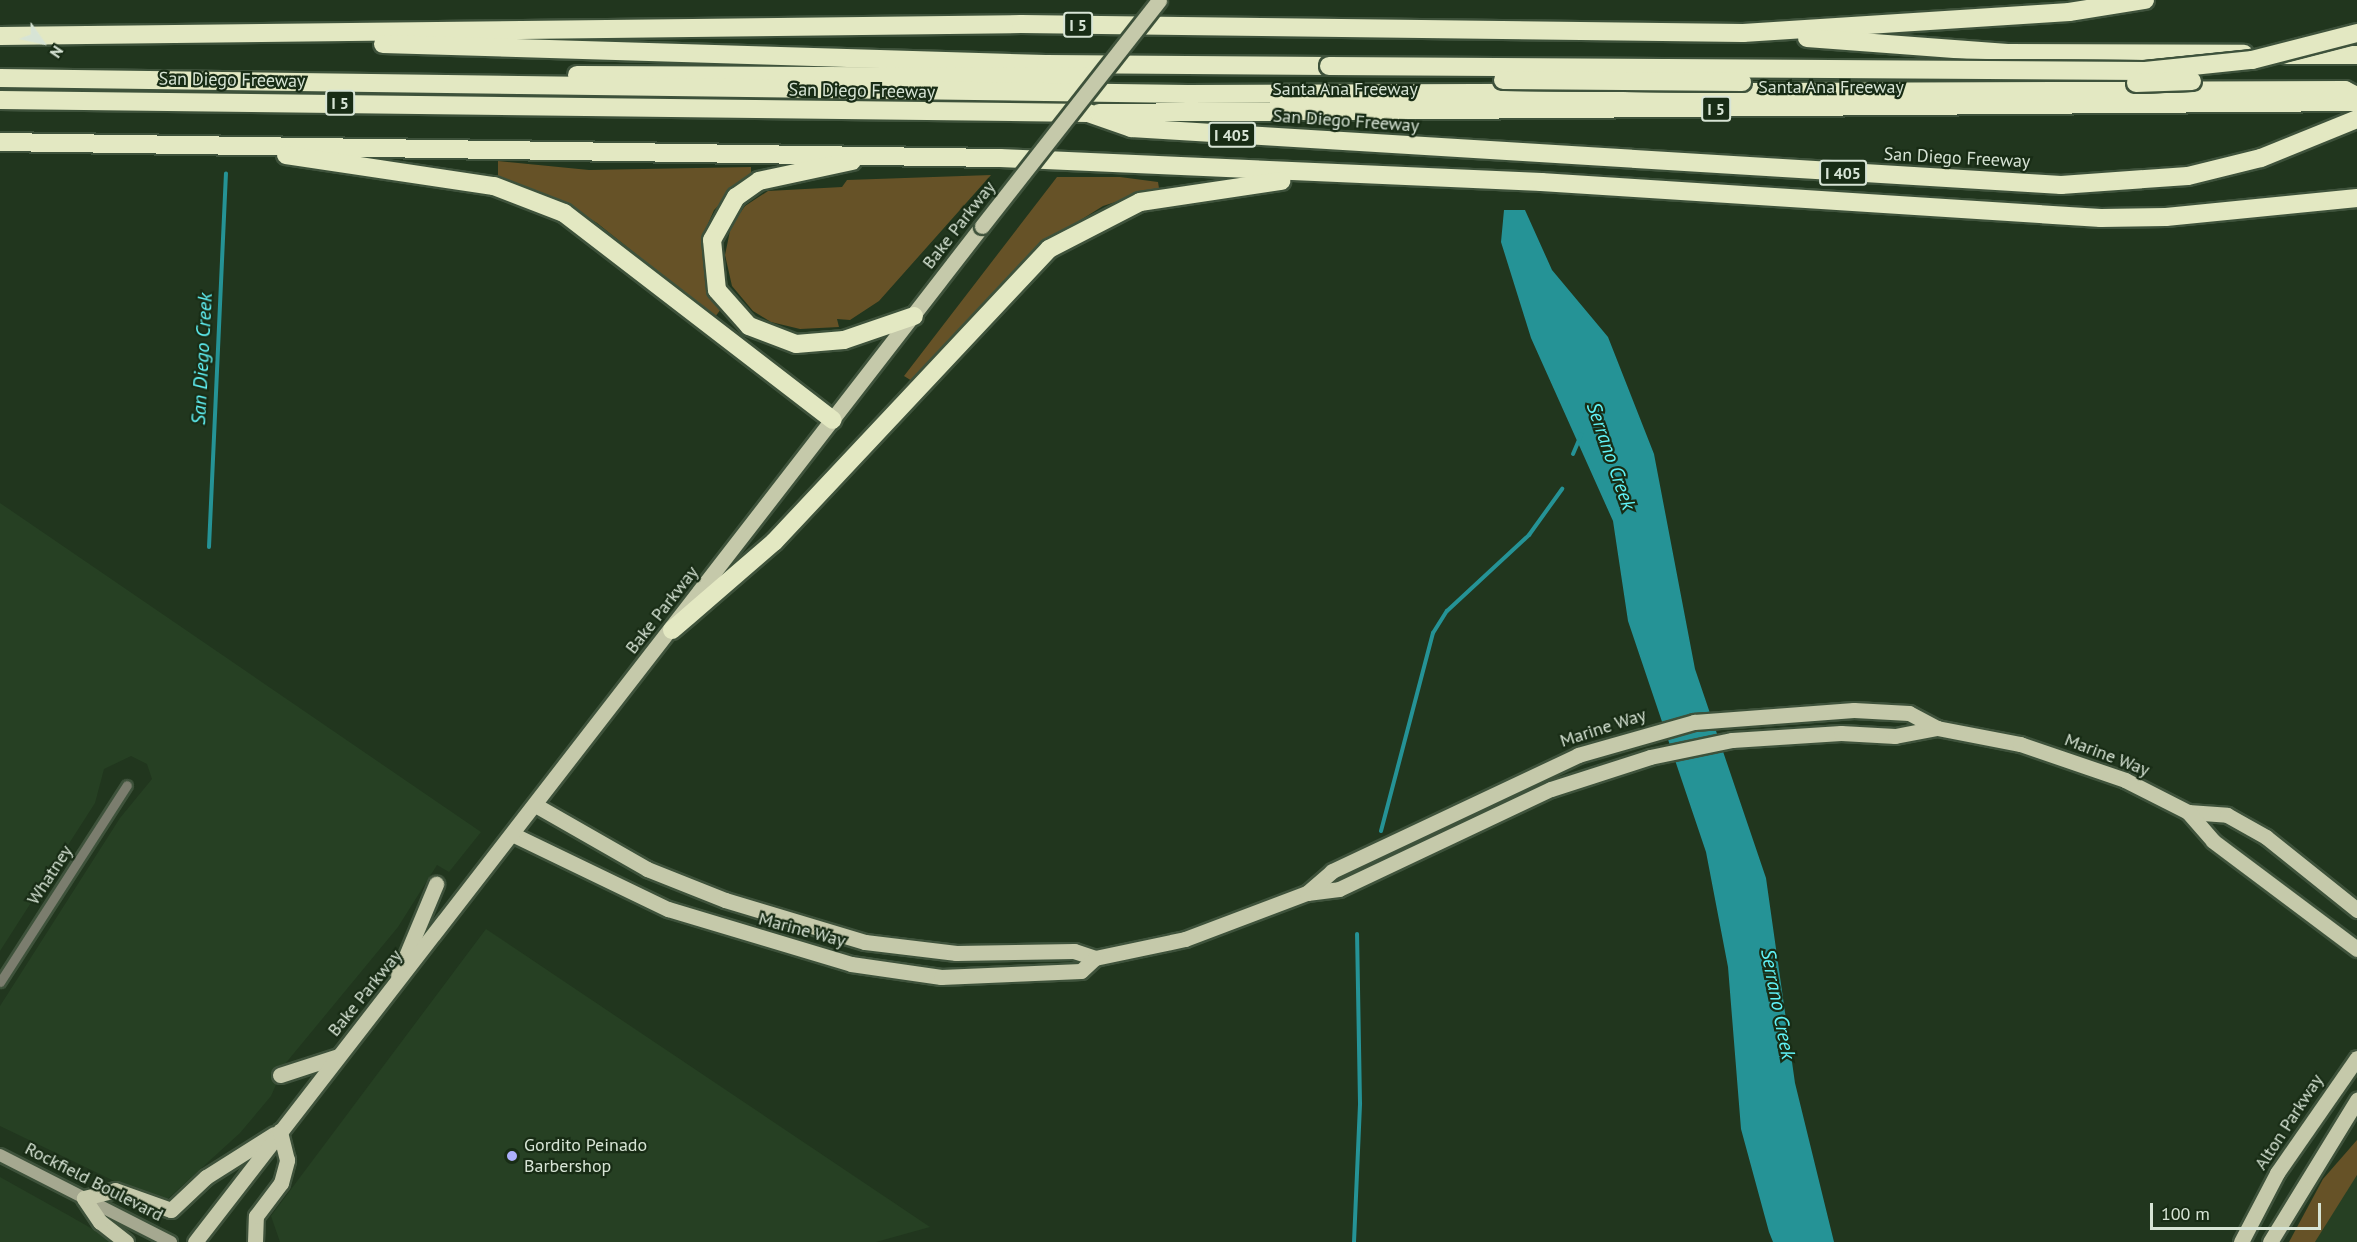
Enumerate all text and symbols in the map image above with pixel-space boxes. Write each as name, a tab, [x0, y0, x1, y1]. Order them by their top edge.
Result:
north arrow	[12, 12, 72, 72]
road number: I 5	[1063, 12, 1093, 38]
text: N	[46, 42, 68, 62]
street label: San Diego Freeway	[158, 68, 306, 92]
street label: Santa Ana Freeway	[1758, 76, 1904, 98]
street label: Santa Ana Freeway	[1272, 78, 1418, 100]
street label: San Diego Freeway	[788, 79, 936, 103]
road number: I 5	[325, 90, 355, 116]
road number: I 5	[1701, 96, 1731, 122]
street label: San Diego Freeway	[1272, 105, 1420, 137]
road number: I 405	[1208, 122, 1256, 148]
street label: San Diego Freeway	[1883, 143, 2031, 173]
road number: I 405	[1819, 160, 1867, 186]
street label: Bake Parkway	[918, 177, 1000, 273]
water label: San Diego Creek	[187, 292, 217, 426]
water label: Serrano Creek	[1581, 399, 1641, 513]
street label: Bake Parkway	[621, 562, 703, 658]
street label: Marine Way	[1557, 704, 1649, 752]
street label: Marine Way	[2061, 729, 2153, 781]
street label: Whatney	[23, 841, 77, 909]
street label: Marine Way	[756, 908, 848, 952]
street label: Bake Parkway	[323, 945, 407, 1041]
water label: Serrano Creek	[1756, 947, 1800, 1061]
street label: Alton Parkway	[2250, 1070, 2328, 1174]
place label: Gordito Peinado Barbershop	[524, 1135, 647, 1178]
street label: Rockfield Boulevard	[21, 1138, 167, 1226]
marker: Gordito Peinado Barbershop	[505, 1149, 519, 1163]
scale bar	[2153, 1191, 2324, 1229]
text: 100 m	[2161, 1202, 2210, 1225]

